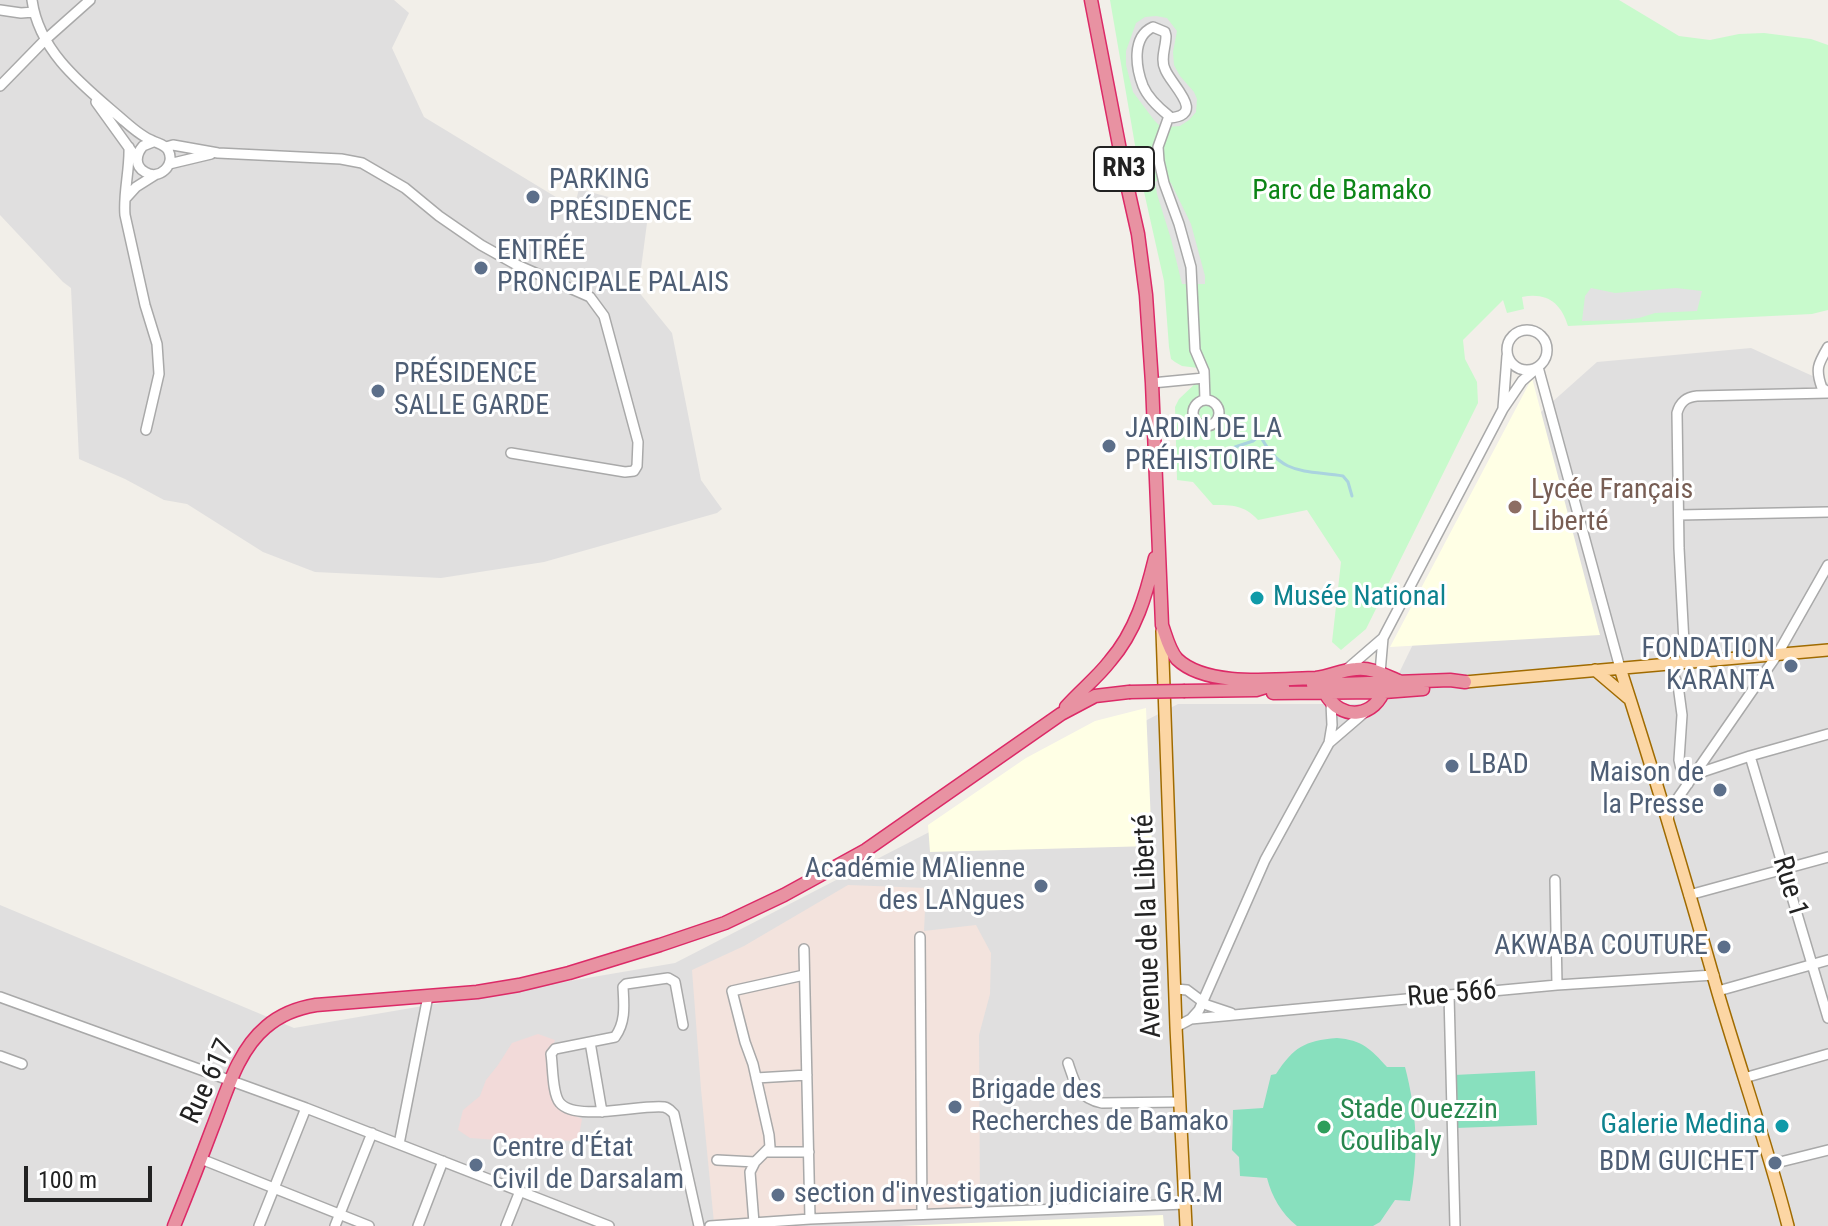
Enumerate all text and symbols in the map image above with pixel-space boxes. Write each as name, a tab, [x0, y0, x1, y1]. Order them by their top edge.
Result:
road number: RN3	[1094, 147, 1154, 191]
place label: PARKING PRÉSIDENCE	[549, 164, 692, 230]
park label: Parc de Bamako	[1252, 175, 1432, 209]
marker: PARKING PRÉSIDENCE	[524, 188, 542, 206]
place label: ENTRÉE PRONCIPALE PALAIS	[497, 235, 729, 301]
marker: ENTRÉE PRONCIPALE PALAIS	[472, 259, 490, 277]
place label: PRÉSIDENCE SALLE GARDE	[394, 358, 549, 424]
marker: PRÉSIDENCE SALLE GARDE	[369, 382, 387, 400]
place label: JARDIN DE LA PRÉHISTOIRE	[1125, 413, 1282, 479]
marker: JARDIN DE LA PRÉHISTOIRE	[1100, 437, 1118, 455]
place label: Lycée Français Liberté	[1531, 474, 1693, 540]
marker: Lycée Français Liberté	[1506, 498, 1524, 516]
place label: Musée National	[1273, 581, 1446, 615]
marker: Musée National	[1248, 589, 1266, 607]
place label: FONDATION KARANTA	[1642, 633, 1775, 699]
marker: FONDATION KARANTA	[1782, 657, 1800, 675]
place label: LBAD	[1468, 749, 1529, 783]
marker: LBAD	[1443, 757, 1461, 775]
place label: Maison de la Presse	[1589, 757, 1704, 823]
marker: Maison de la Presse	[1711, 781, 1729, 799]
street label: Avenue de la Liberté	[1128, 813, 1170, 1039]
place label: Académie MAlienne des LANgues	[805, 853, 1025, 919]
street label: Rue 1	[1764, 853, 1814, 921]
marker: Académie MAlienne des LANgues	[1032, 877, 1050, 895]
place label: AKWABA COUTURE	[1494, 930, 1708, 964]
marker: AKWABA COUTURE	[1715, 938, 1733, 956]
street label: Rue 566	[1406, 974, 1498, 1016]
street label: Rue 617	[175, 1034, 243, 1130]
place label: Brigade des Recherches de Bamako	[971, 1074, 1229, 1140]
place label: Stade Ouezzin Coulibaly	[1340, 1094, 1498, 1160]
marker: Brigade des Recherches de Bamako	[946, 1098, 964, 1116]
place label: Galerie Medina	[1600, 1109, 1766, 1143]
marker: Galerie Medina	[1773, 1117, 1791, 1135]
marker: Stade Ouezzin Coulibaly	[1315, 1118, 1333, 1136]
place label: Centre d'État Civil de Darsalam	[492, 1132, 684, 1198]
place label: BDM GUICHET	[1599, 1146, 1759, 1180]
scale bar	[28, 1150, 156, 1200]
marker: BDM GUICHET	[1766, 1154, 1784, 1172]
marker: Centre d'État Civil de Darsalam	[467, 1156, 485, 1174]
text: 100 m	[38, 1166, 97, 1194]
place label: section d'investigation judiciaire G.R.M	[794, 1178, 1223, 1212]
marker: section d'investigation judiciaire G.R.M	[769, 1186, 787, 1204]

